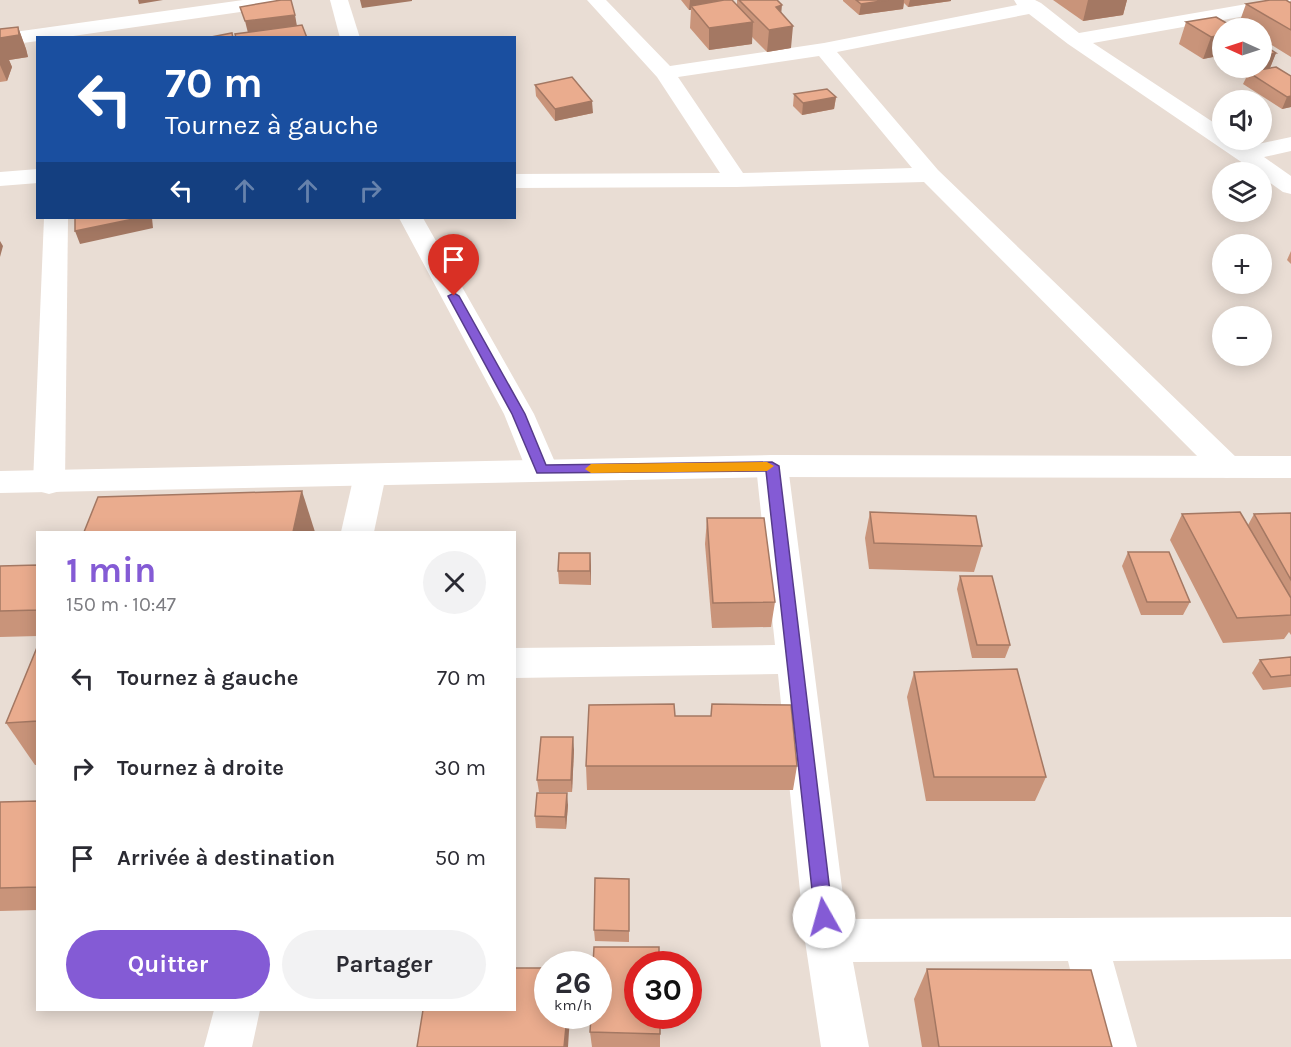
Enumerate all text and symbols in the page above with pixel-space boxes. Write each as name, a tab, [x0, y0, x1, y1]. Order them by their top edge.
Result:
north arrow	[1212, 18, 1272, 78]
map controls	[1212, 18, 1272, 366]
text: 70 m	[165, 58, 263, 108]
icon: left	[66, 60, 144, 138]
button: sound	[1212, 90, 1272, 150]
text: Tournez à gauche	[165, 109, 378, 141]
button: layers	[1212, 162, 1272, 222]
icon: left	[165, 174, 198, 207]
icon: ahead	[228, 174, 261, 207]
icon: ahead	[291, 174, 324, 207]
icon: right	[354, 174, 387, 207]
pin	[428, 234, 479, 296]
button: +	[1212, 234, 1272, 294]
icon: arrive	[437, 243, 470, 276]
button: −	[1212, 306, 1272, 366]
text: 1 min	[66, 549, 156, 591]
button: close	[423, 551, 486, 614]
text: 150 m · 10:47	[66, 593, 176, 616]
icon: left	[66, 662, 99, 695]
text: Tournez à gauche	[117, 665, 298, 691]
text: 70 m	[437, 665, 486, 691]
icon: right	[66, 752, 99, 785]
text: Tournez à droite	[117, 755, 284, 781]
text: 30 m	[434, 755, 486, 781]
icon: arrive	[66, 842, 99, 875]
text: Arrivée à destination	[117, 845, 335, 871]
text: 50 m	[435, 845, 486, 871]
position arrow	[792, 885, 856, 949]
button: Quitter	[66, 930, 270, 999]
button: Partager	[282, 930, 486, 999]
speed limit sign: 30	[624, 951, 702, 1029]
text: 26	[555, 965, 591, 1001]
text: km/h	[554, 996, 592, 1014]

